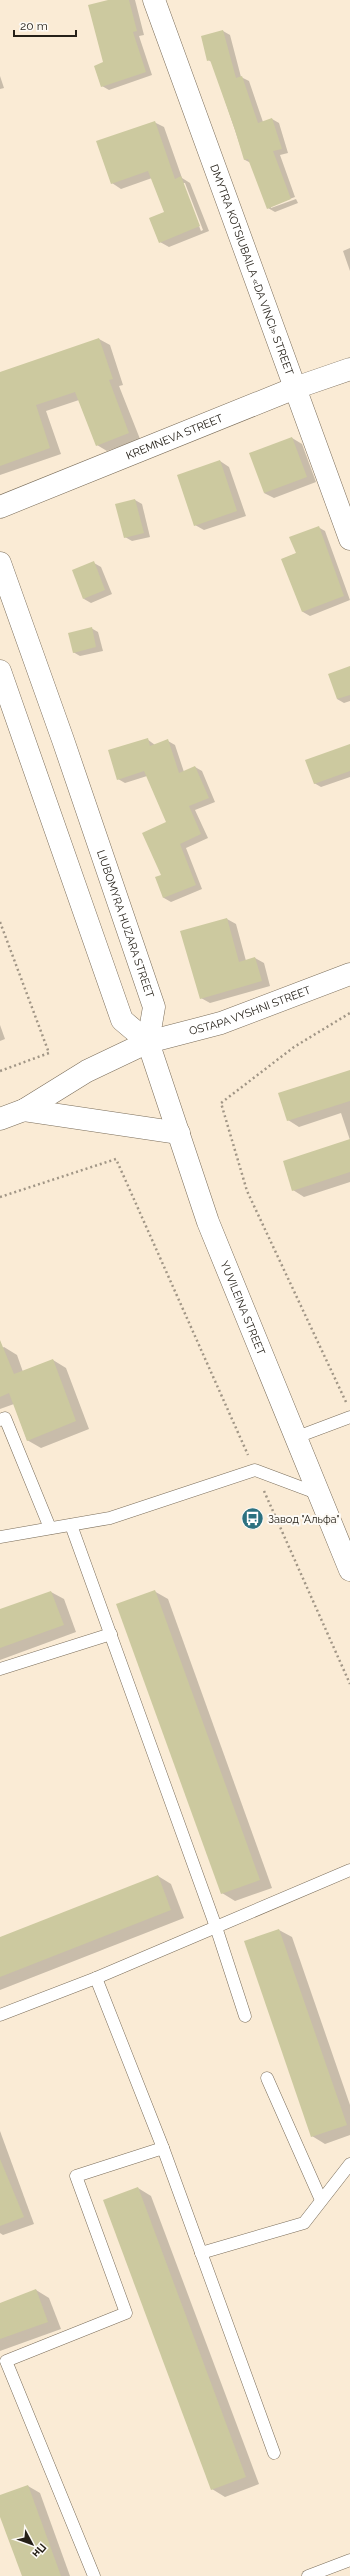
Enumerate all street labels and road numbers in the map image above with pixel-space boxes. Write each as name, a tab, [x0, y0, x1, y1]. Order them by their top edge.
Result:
street label: DMYTRA KOTSIUBAILA «DA VINCI» STREET	[208, 162, 296, 377]
street label: KREMNEVA STREET	[124, 411, 225, 462]
street label: LIUBOMYRA HUZARA STREET	[94, 848, 157, 1000]
street label: OSTAPA VYSHNI STREET	[188, 983, 313, 1038]
street label: YUVILEINA STREET	[218, 1259, 268, 1357]

